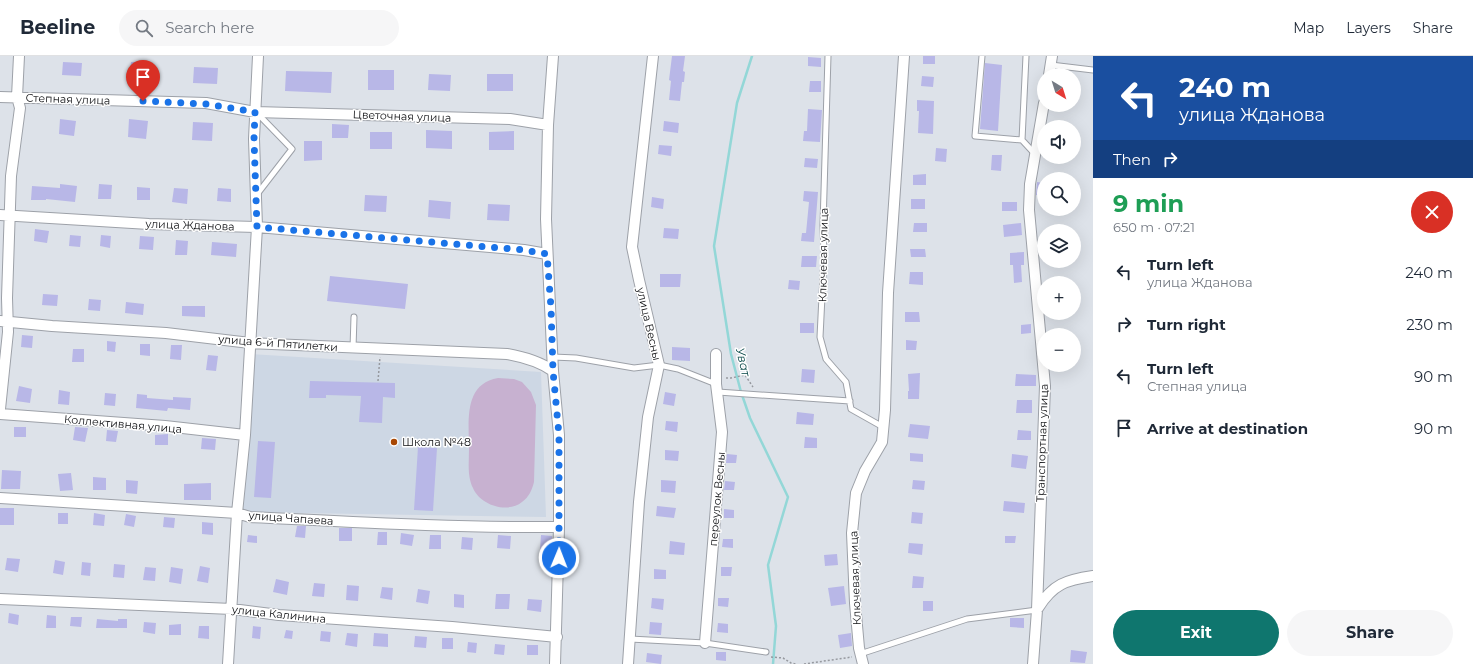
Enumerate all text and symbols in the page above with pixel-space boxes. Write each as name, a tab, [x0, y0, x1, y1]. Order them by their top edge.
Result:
search box	[119, 10, 399, 46]
text: Beeline	[20, 16, 95, 39]
icon: search	[133, 17, 155, 39]
text: Search here	[165, 18, 254, 37]
text: Map	[1293, 19, 1324, 37]
text: Layers	[1346, 19, 1391, 37]
text: Share	[1413, 19, 1453, 37]
pin	[126, 60, 160, 101]
icon: arrive	[132, 66, 154, 88]
north arrow	[1037, 68, 1081, 112]
map controls	[1037, 68, 1081, 372]
text: 240 m	[1179, 70, 1271, 104]
icon: left	[1113, 72, 1165, 124]
street label: Степная улица	[25, 91, 111, 107]
text: улица Жданова	[1179, 104, 1325, 126]
street label: Цветочная улица	[352, 107, 452, 125]
button: sound	[1037, 120, 1081, 164]
icon: right	[1159, 148, 1181, 170]
text: Then	[1113, 150, 1151, 169]
button: search	[1037, 172, 1081, 216]
text: 9 min	[1113, 189, 1184, 218]
button: close	[1411, 191, 1453, 233]
street label: Ключевая улица	[815, 208, 831, 302]
street label: улица Жданова	[144, 216, 235, 234]
text: 650 m · 07:21	[1113, 219, 1195, 235]
button: layers	[1037, 224, 1081, 268]
text: Turn left	[1147, 255, 1214, 274]
icon: left	[1113, 261, 1135, 283]
text: 240 m	[1405, 263, 1453, 282]
text: улица Жданова	[1147, 274, 1253, 290]
button: +	[1037, 276, 1081, 320]
street label: улица Весны	[634, 285, 664, 362]
icon: right	[1113, 313, 1135, 335]
text: Turn right	[1147, 315, 1226, 334]
text: 230 m	[1406, 315, 1453, 334]
button: −	[1037, 328, 1081, 372]
street label: улица 6-й Пятилетки	[217, 332, 338, 354]
water label: Уват	[733, 346, 754, 379]
text: Turn left	[1147, 359, 1214, 378]
icon: left	[1113, 365, 1135, 387]
text: 90 m	[1414, 367, 1453, 386]
text: Степная улица	[1147, 378, 1247, 394]
street label: Транспортная улица	[1033, 384, 1051, 502]
street label: Коллективная улица	[63, 412, 183, 436]
icon: arrive	[1113, 417, 1135, 439]
text: Arrive at destination	[1147, 419, 1308, 438]
text: 90 m	[1414, 419, 1453, 438]
place label: Школа №48	[402, 435, 471, 449]
marker: Школа №48	[389, 437, 399, 447]
street label: переулок Весны	[706, 451, 728, 547]
street label: улица Чапаева	[247, 508, 334, 528]
street label: Ключевая улица	[846, 531, 864, 625]
position arrow	[538, 537, 580, 579]
street label: улица Калинина	[230, 602, 327, 626]
button: Exit	[1113, 610, 1279, 656]
button: Share	[1287, 610, 1453, 656]

